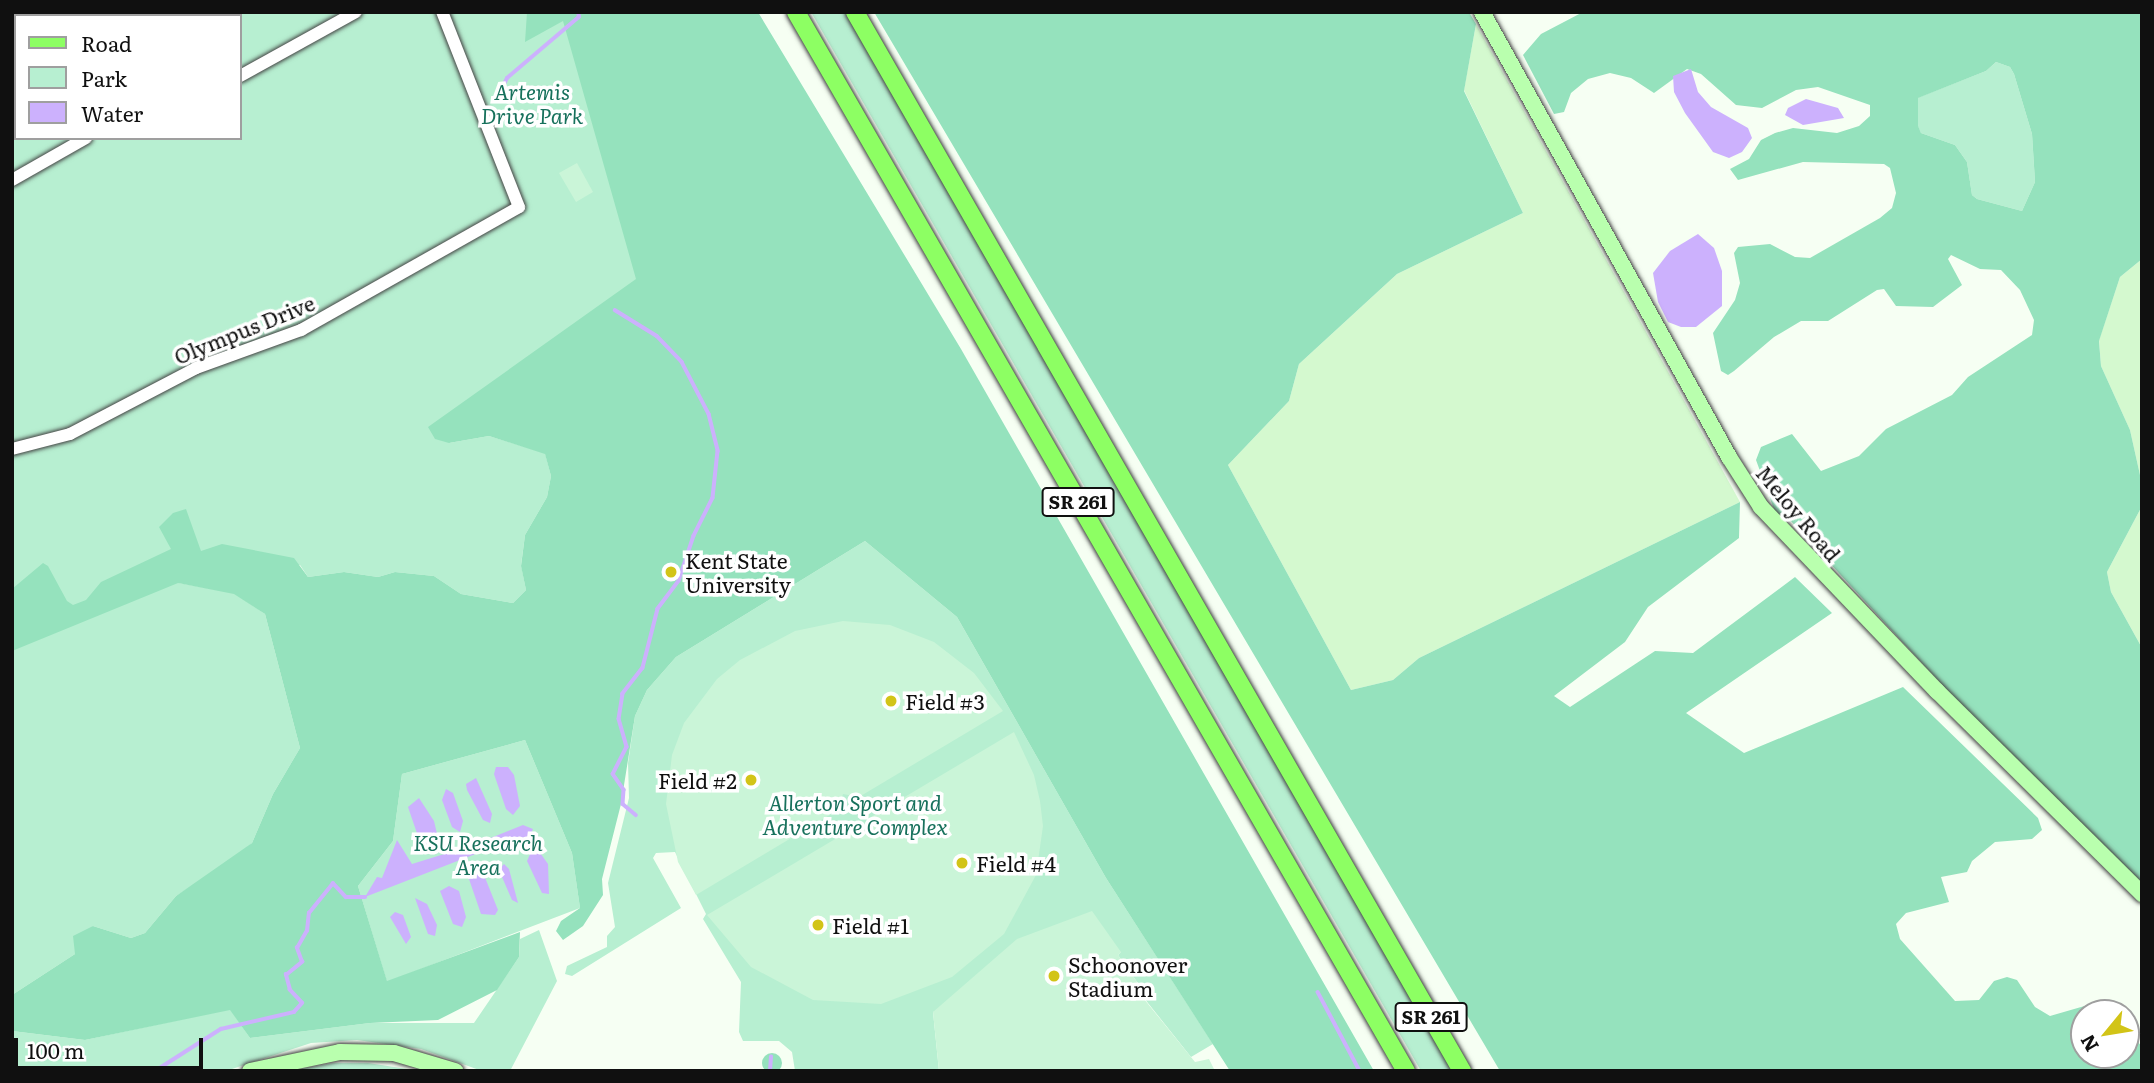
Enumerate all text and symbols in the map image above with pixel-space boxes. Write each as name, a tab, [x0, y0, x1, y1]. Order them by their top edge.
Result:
legend	[14, 14, 242, 140]
text: Road	[81, 27, 132, 58]
text: Park	[81, 62, 127, 93]
park label: Artemis Drive Park	[481, 78, 583, 128]
text: Water	[81, 97, 143, 128]
street label: Olympus Drive	[170, 289, 318, 369]
street label: Meloy Road	[1752, 460, 1846, 566]
road number: SR 261	[1041, 486, 1115, 517]
place label: Kent State University	[685, 547, 791, 597]
marker: Kent State University	[663, 564, 679, 580]
place label: Field #3	[905, 688, 985, 714]
marker: Field #3	[883, 693, 899, 709]
place label: Field #2	[658, 767, 737, 793]
marker: Field #2	[743, 772, 759, 788]
park label: Allerton Sport and Adventure Complex	[762, 789, 948, 839]
park label: KSU Research Area	[413, 829, 543, 879]
place label: Field #4	[976, 850, 1056, 876]
marker: Field #4	[954, 855, 970, 871]
place label: Field #1	[832, 912, 909, 938]
marker: Field #1	[810, 917, 826, 933]
place label: Schoonover Stadium	[1068, 951, 1187, 1001]
marker: Schoonover Stadium	[1046, 968, 1062, 984]
north arrow	[2070, 999, 2140, 1069]
road number: SR 261	[1394, 1001, 1468, 1032]
scale bar	[18, 1024, 206, 1068]
text: N	[2072, 1030, 2105, 1057]
text: 100 m	[27, 1034, 84, 1065]

